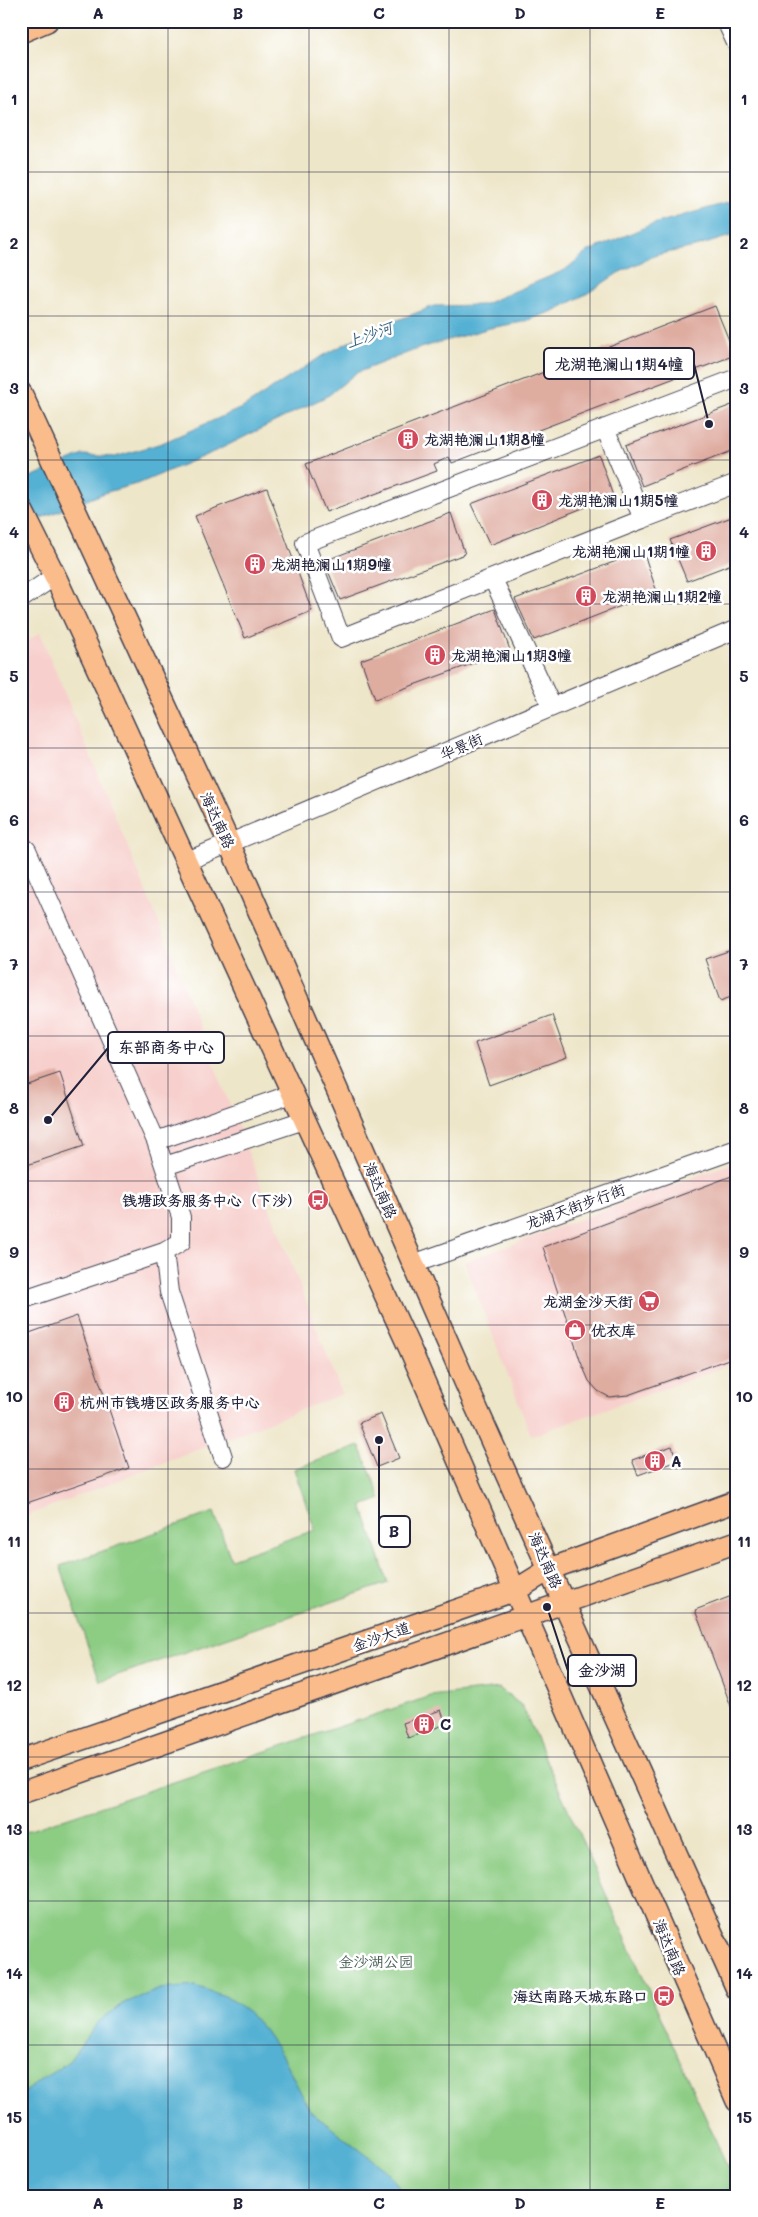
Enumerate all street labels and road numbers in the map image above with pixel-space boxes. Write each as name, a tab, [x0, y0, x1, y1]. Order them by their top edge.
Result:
street label: 华景街	[436, 728, 486, 764]
street label: 海达南路	[196, 789, 240, 851]
street label: 海达南路	[360, 1159, 402, 1221]
street label: 龙湖天街步行街	[522, 1179, 628, 1233]
street label: 海达南路	[525, 1529, 567, 1591]
street label: 金沙大道	[349, 1617, 413, 1655]
street label: 海达南路	[649, 1915, 691, 1979]

